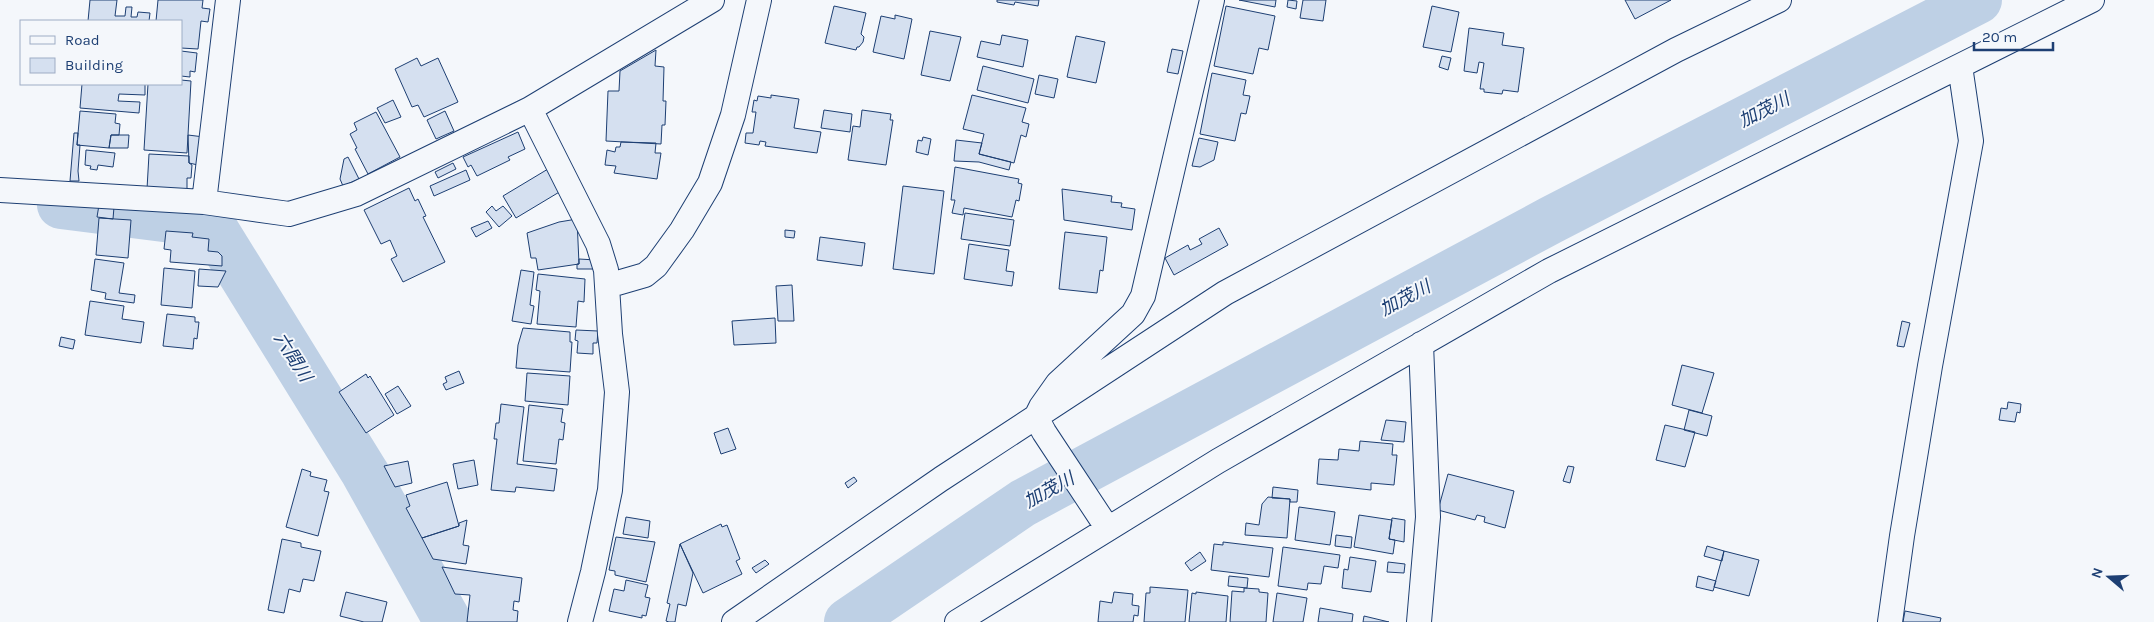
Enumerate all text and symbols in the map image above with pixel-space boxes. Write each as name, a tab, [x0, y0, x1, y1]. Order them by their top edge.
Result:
legend	[20, 20, 182, 85]
scale bar	[1974, 20, 2053, 52]
text: 20 m	[1982, 28, 2017, 46]
text: Road	[65, 31, 100, 49]
text: Building	[65, 56, 123, 74]
water label: 加茂川	[1735, 87, 1795, 132]
water label: 加茂川	[1376, 275, 1436, 320]
water label: 六間川	[269, 328, 318, 387]
water label: 加茂川	[1020, 466, 1080, 513]
north arrow	[2084, 552, 2134, 602]
text: N	[2088, 565, 2107, 580]

